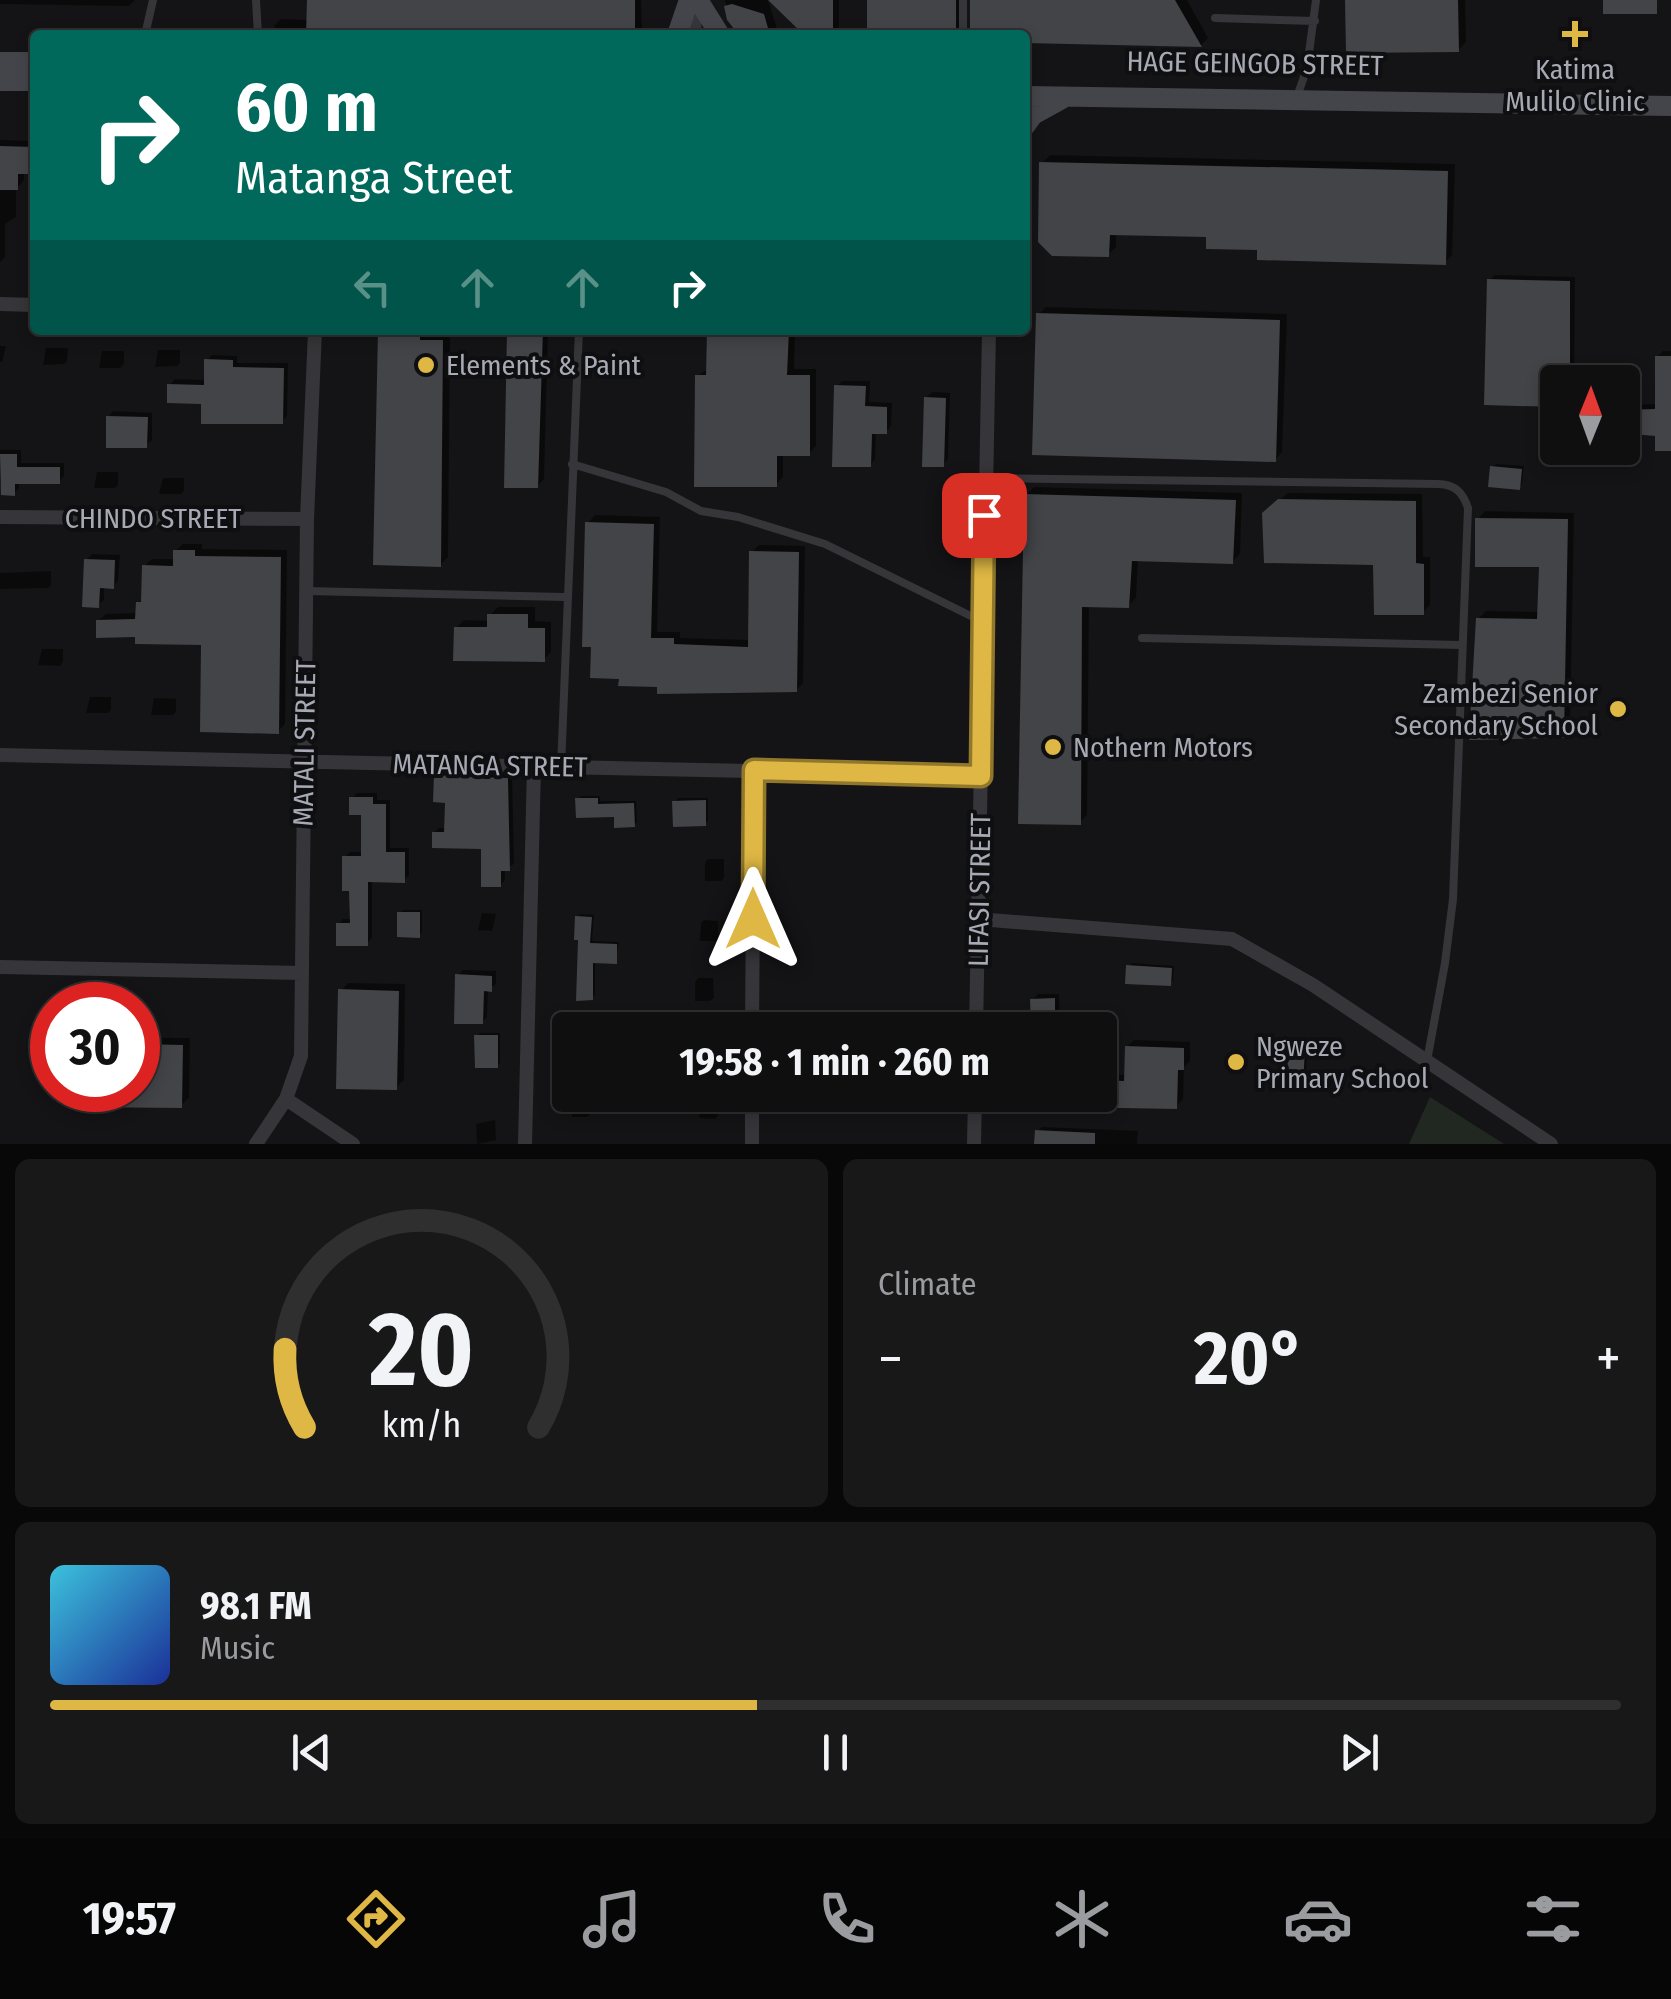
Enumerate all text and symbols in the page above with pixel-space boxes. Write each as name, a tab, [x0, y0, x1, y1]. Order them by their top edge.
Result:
marker: Katima Mulilo Clinic	[1562, 21, 1588, 47]
street label: HAGE GEINGOB STREET	[1126, 45, 1384, 82]
place label: Katima Mulilo Clinic	[1505, 53, 1645, 118]
text: 60 m	[235, 66, 378, 150]
icon: right	[70, 70, 200, 200]
text: Matanga Street	[235, 151, 513, 205]
icon: left	[345, 260, 400, 315]
icon: ahead	[450, 260, 505, 315]
icon: ahead	[555, 260, 610, 315]
icon: right	[660, 260, 715, 315]
place label: Elements & Paint	[446, 349, 642, 382]
marker: Elements & Paint	[415, 354, 437, 376]
north arrow	[1540, 365, 1640, 465]
map controls	[1540, 365, 1640, 465]
pin	[942, 473, 1027, 558]
icon: arrive	[957, 488, 1012, 543]
street label: CHINDO STREET	[65, 502, 241, 535]
street label: MATALI STREET	[287, 659, 322, 827]
place label: Zambezi Senior Secondary School	[1394, 677, 1598, 742]
marker: Zambezi Senior Secondary School	[1607, 698, 1629, 720]
place label: Nothern Motors	[1073, 731, 1253, 764]
marker: Nothern Motors	[1042, 736, 1064, 758]
street label: MATANGA STREET	[392, 747, 588, 784]
street label: LIFASI STREET	[962, 813, 997, 967]
position arrow	[701, 867, 805, 971]
speed limit sign: 30	[30, 982, 160, 1112]
place label: Ngweze Primary School	[1256, 1030, 1428, 1095]
text: 19:58 · 1 min · 260 m	[679, 1039, 990, 1085]
marker: Ngweze Primary School	[1225, 1051, 1247, 1073]
text: Climate	[878, 1265, 977, 1303]
text: 20	[368, 1288, 474, 1413]
text: 20°	[1194, 1314, 1305, 1404]
text: −	[878, 1326, 903, 1392]
text: +	[1596, 1326, 1621, 1392]
text: km/h	[382, 1404, 461, 1446]
text: 98.1 FM	[200, 1583, 312, 1629]
text: Music	[200, 1629, 275, 1667]
icon: previous	[284, 1725, 339, 1780]
icon: pause	[808, 1725, 863, 1780]
icon: next	[1332, 1725, 1387, 1780]
icon: directions	[341, 1884, 411, 1954]
icon: music	[577, 1884, 647, 1954]
icon: phone	[812, 1884, 882, 1954]
icon: climate	[1047, 1884, 1117, 1954]
icon: car	[1283, 1884, 1353, 1954]
icon: filters	[1518, 1884, 1588, 1954]
text: 19:57	[83, 1892, 176, 1946]

